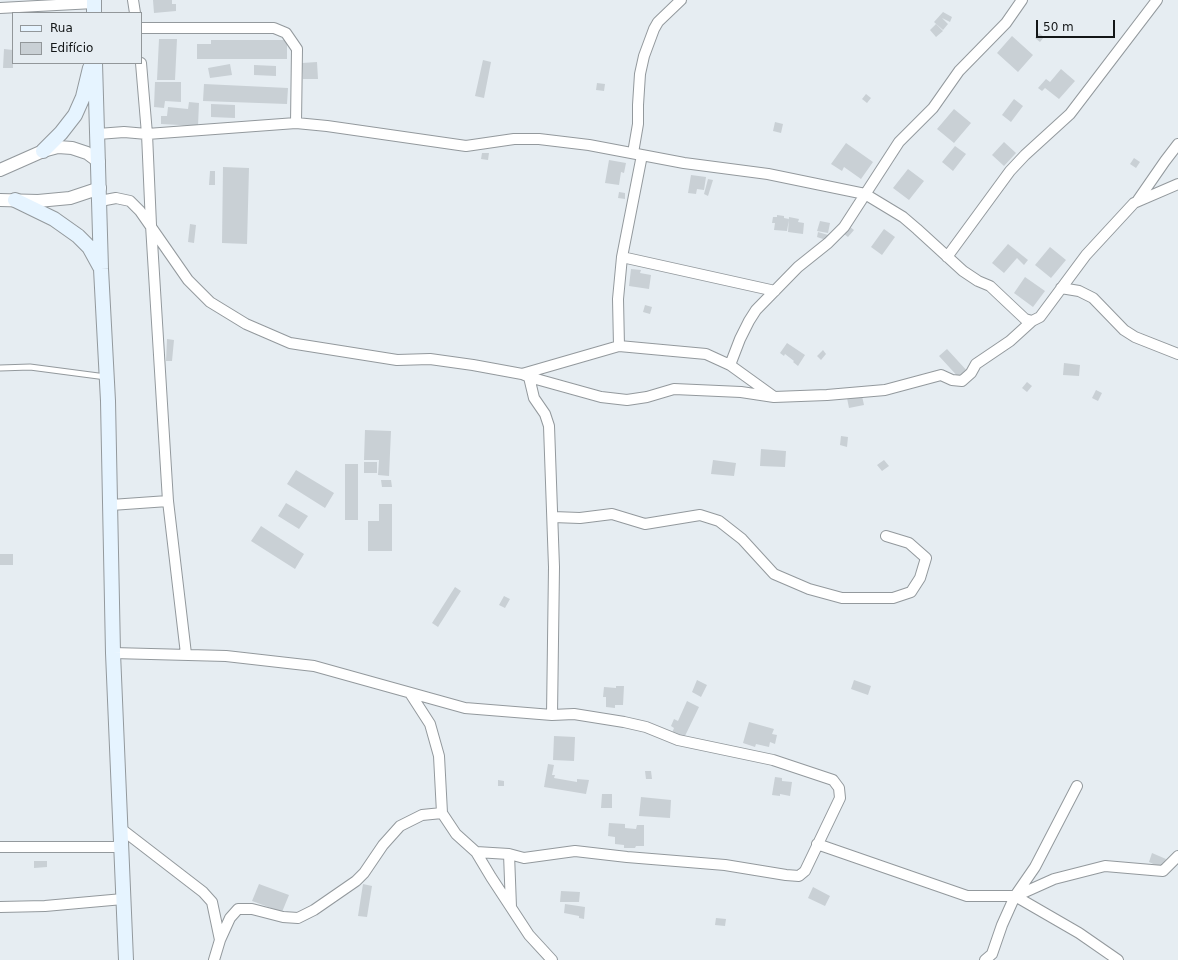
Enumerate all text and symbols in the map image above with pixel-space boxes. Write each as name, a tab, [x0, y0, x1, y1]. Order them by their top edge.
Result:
legend	[12, 12, 142, 64]
scale bar	[1038, 12, 1117, 38]
text: 50 m	[1043, 20, 1074, 34]
text: Rua	[50, 21, 73, 35]
text: Edifício	[50, 41, 93, 55]

